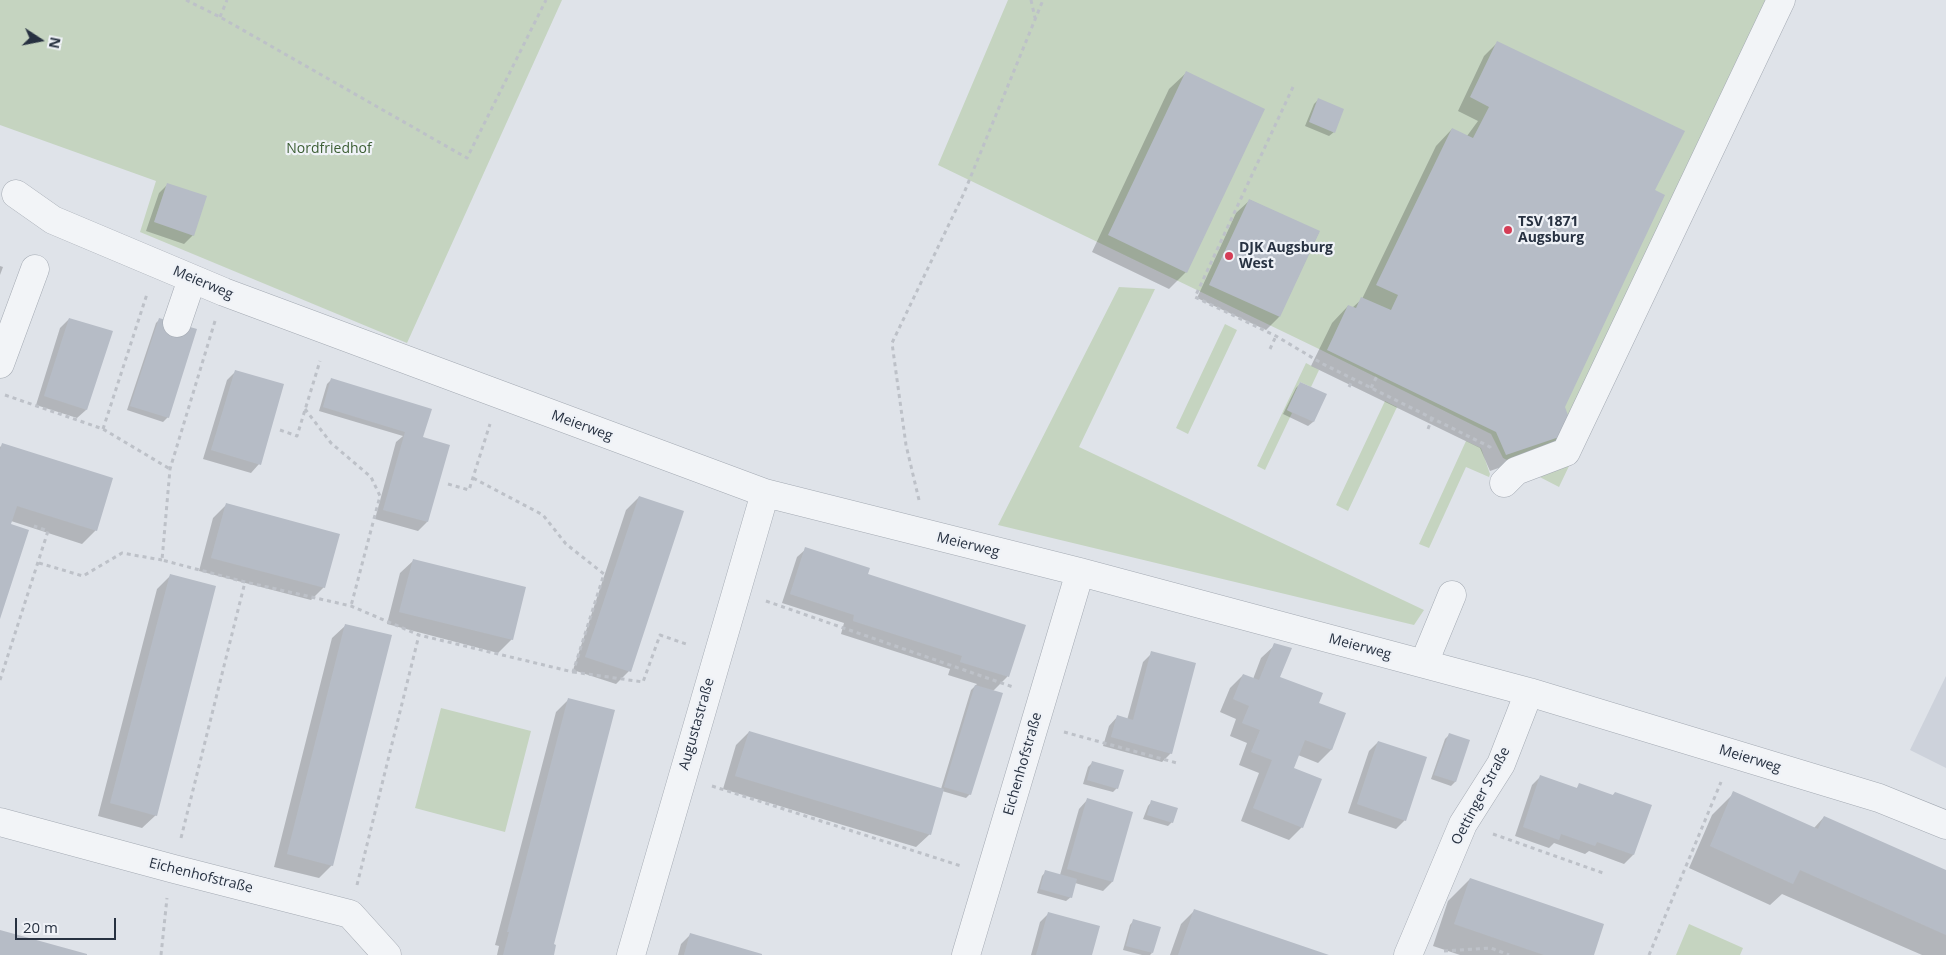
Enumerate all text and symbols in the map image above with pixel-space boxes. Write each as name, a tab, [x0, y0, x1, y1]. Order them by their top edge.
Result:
north arrow	[15, 15, 65, 65]
text: N	[45, 36, 66, 50]
park label: Nordfriedhof	[286, 141, 372, 157]
place label: TSV 1871 Augsburg	[1518, 214, 1584, 246]
marker: TSV 1871 Augsburg	[1502, 224, 1514, 236]
place label: DJK Augsburg West	[1239, 240, 1333, 272]
marker: DJK Augsburg West	[1223, 250, 1235, 262]
street label: Meierweg	[170, 263, 236, 303]
street label: Meierweg	[549, 407, 615, 445]
street label: Meierweg	[935, 529, 1001, 561]
street label: Meierweg	[1327, 631, 1393, 663]
street label: Augustastraße	[676, 676, 718, 772]
street label: Eichenhofstraße	[1000, 710, 1046, 818]
street label: Meierweg	[1717, 742, 1783, 776]
street label: Oettinger Straße	[1448, 744, 1514, 848]
street label: Eichenhofstraße	[147, 855, 255, 897]
scale bar	[18, 908, 119, 940]
text: 20 m	[23, 917, 58, 937]

